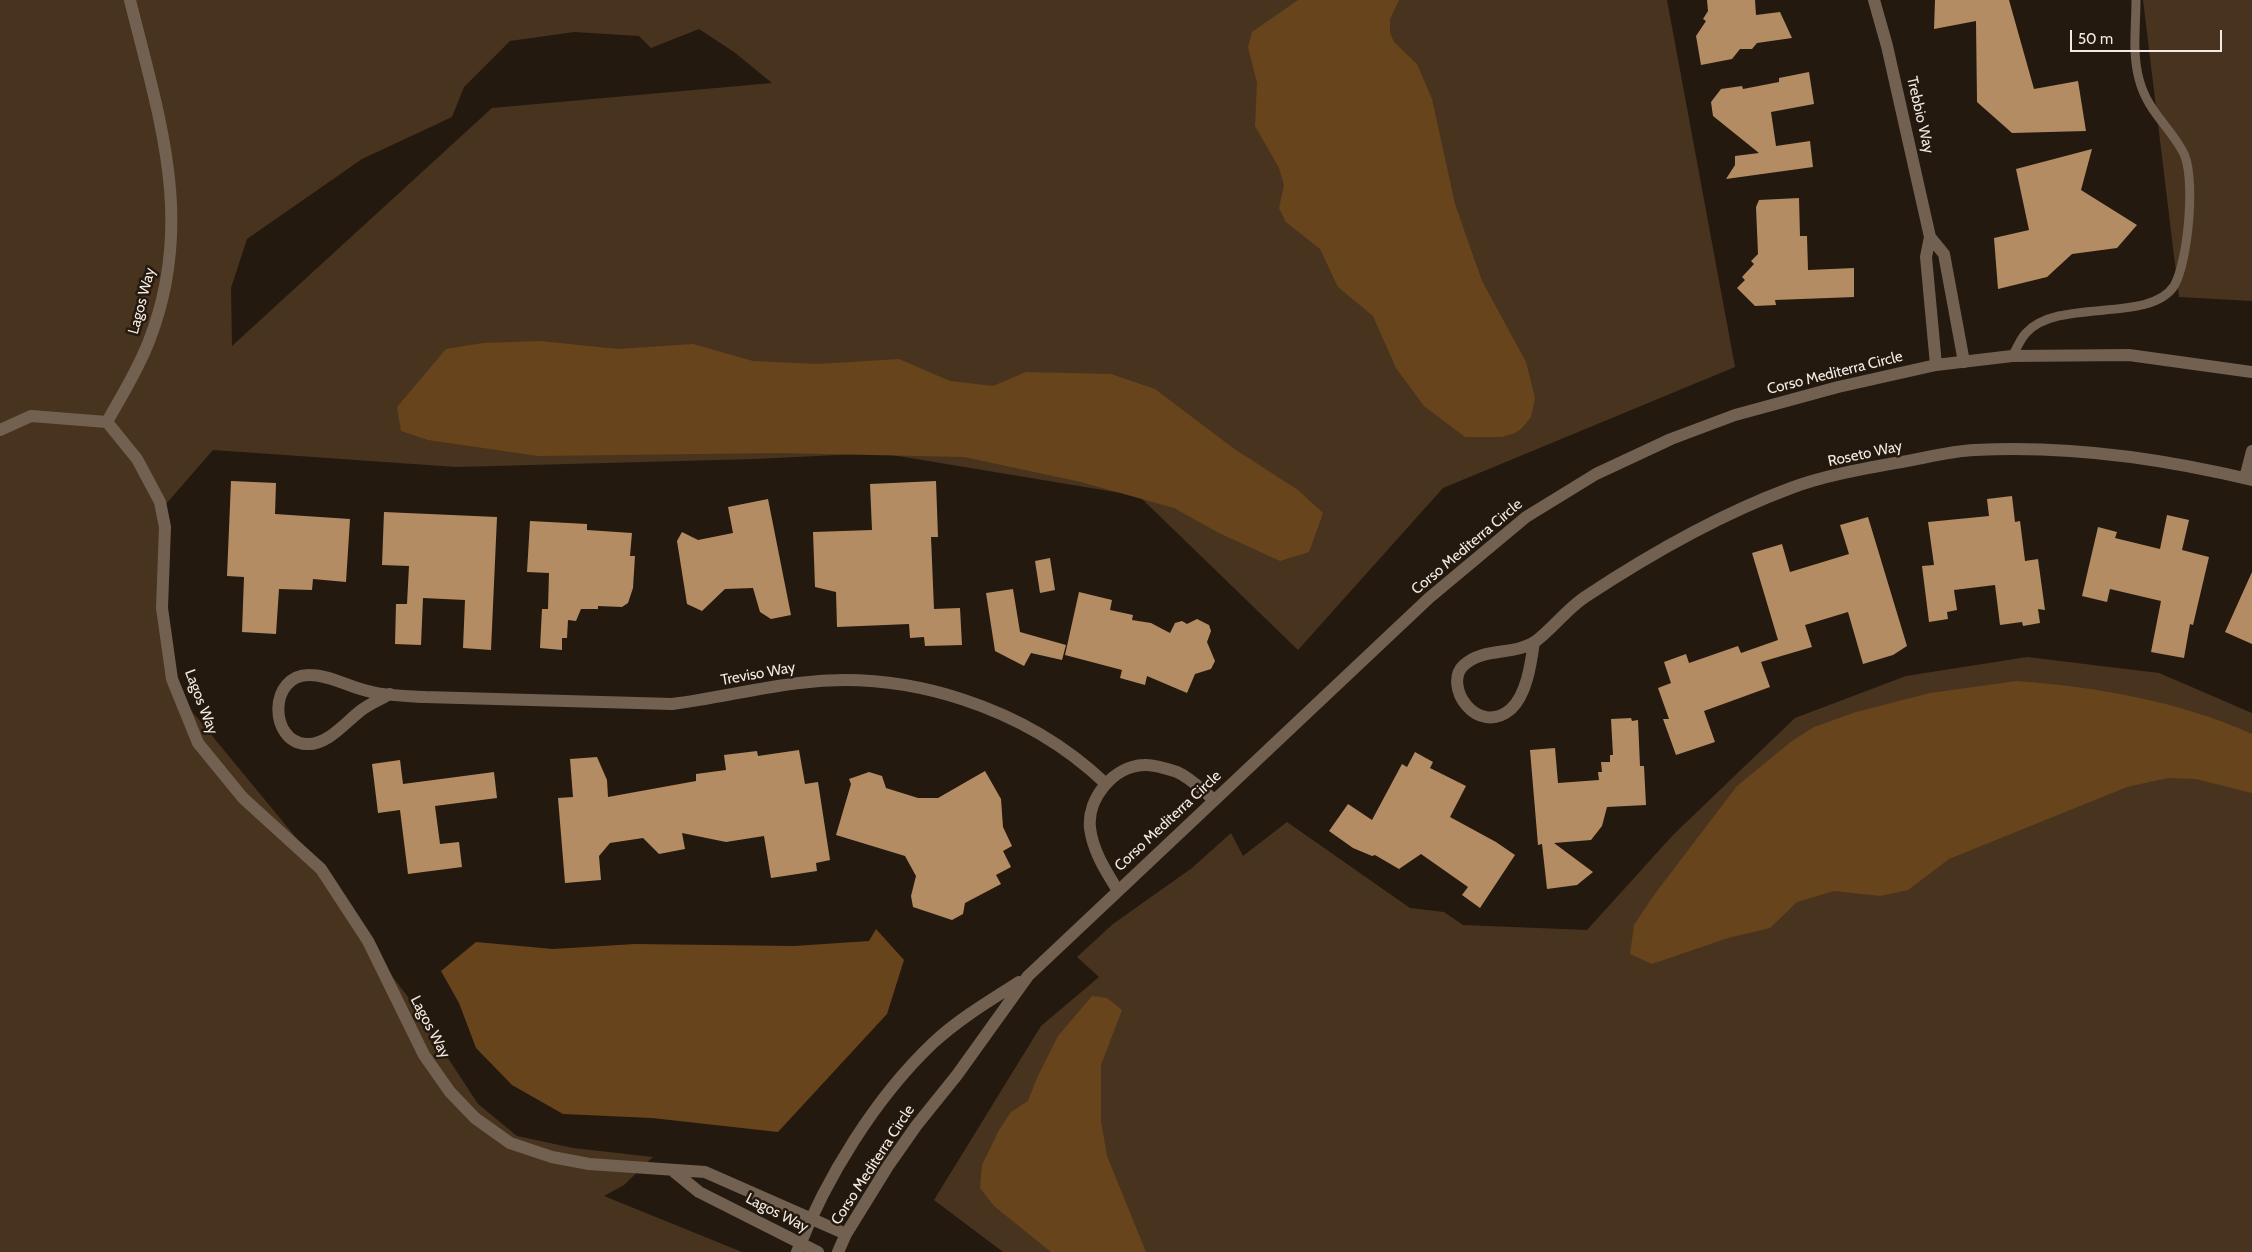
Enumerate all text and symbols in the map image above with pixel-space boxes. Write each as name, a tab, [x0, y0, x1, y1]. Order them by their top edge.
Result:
scale bar	[2072, 20, 2224, 52]
text: 50 m	[2078, 30, 2113, 48]
street label: Trebbio Way	[1902, 75, 1938, 155]
street label: Lagos Way	[124, 266, 160, 336]
street label: Corso Mediterra Circle	[1765, 347, 1905, 399]
street label: Roseto Way	[1826, 437, 1904, 471]
street label: Corso Mediterra Circle	[1408, 495, 1526, 599]
street label: Treviso Way	[719, 659, 797, 689]
street label: Lagos Way	[180, 667, 222, 737]
street label: Corso Mediterra Circle	[1111, 767, 1225, 875]
street label: Lagos Way	[406, 993, 454, 1061]
street label: Corso Mediterra Circle	[828, 1102, 918, 1228]
street label: Lagos Way	[743, 1190, 811, 1236]

